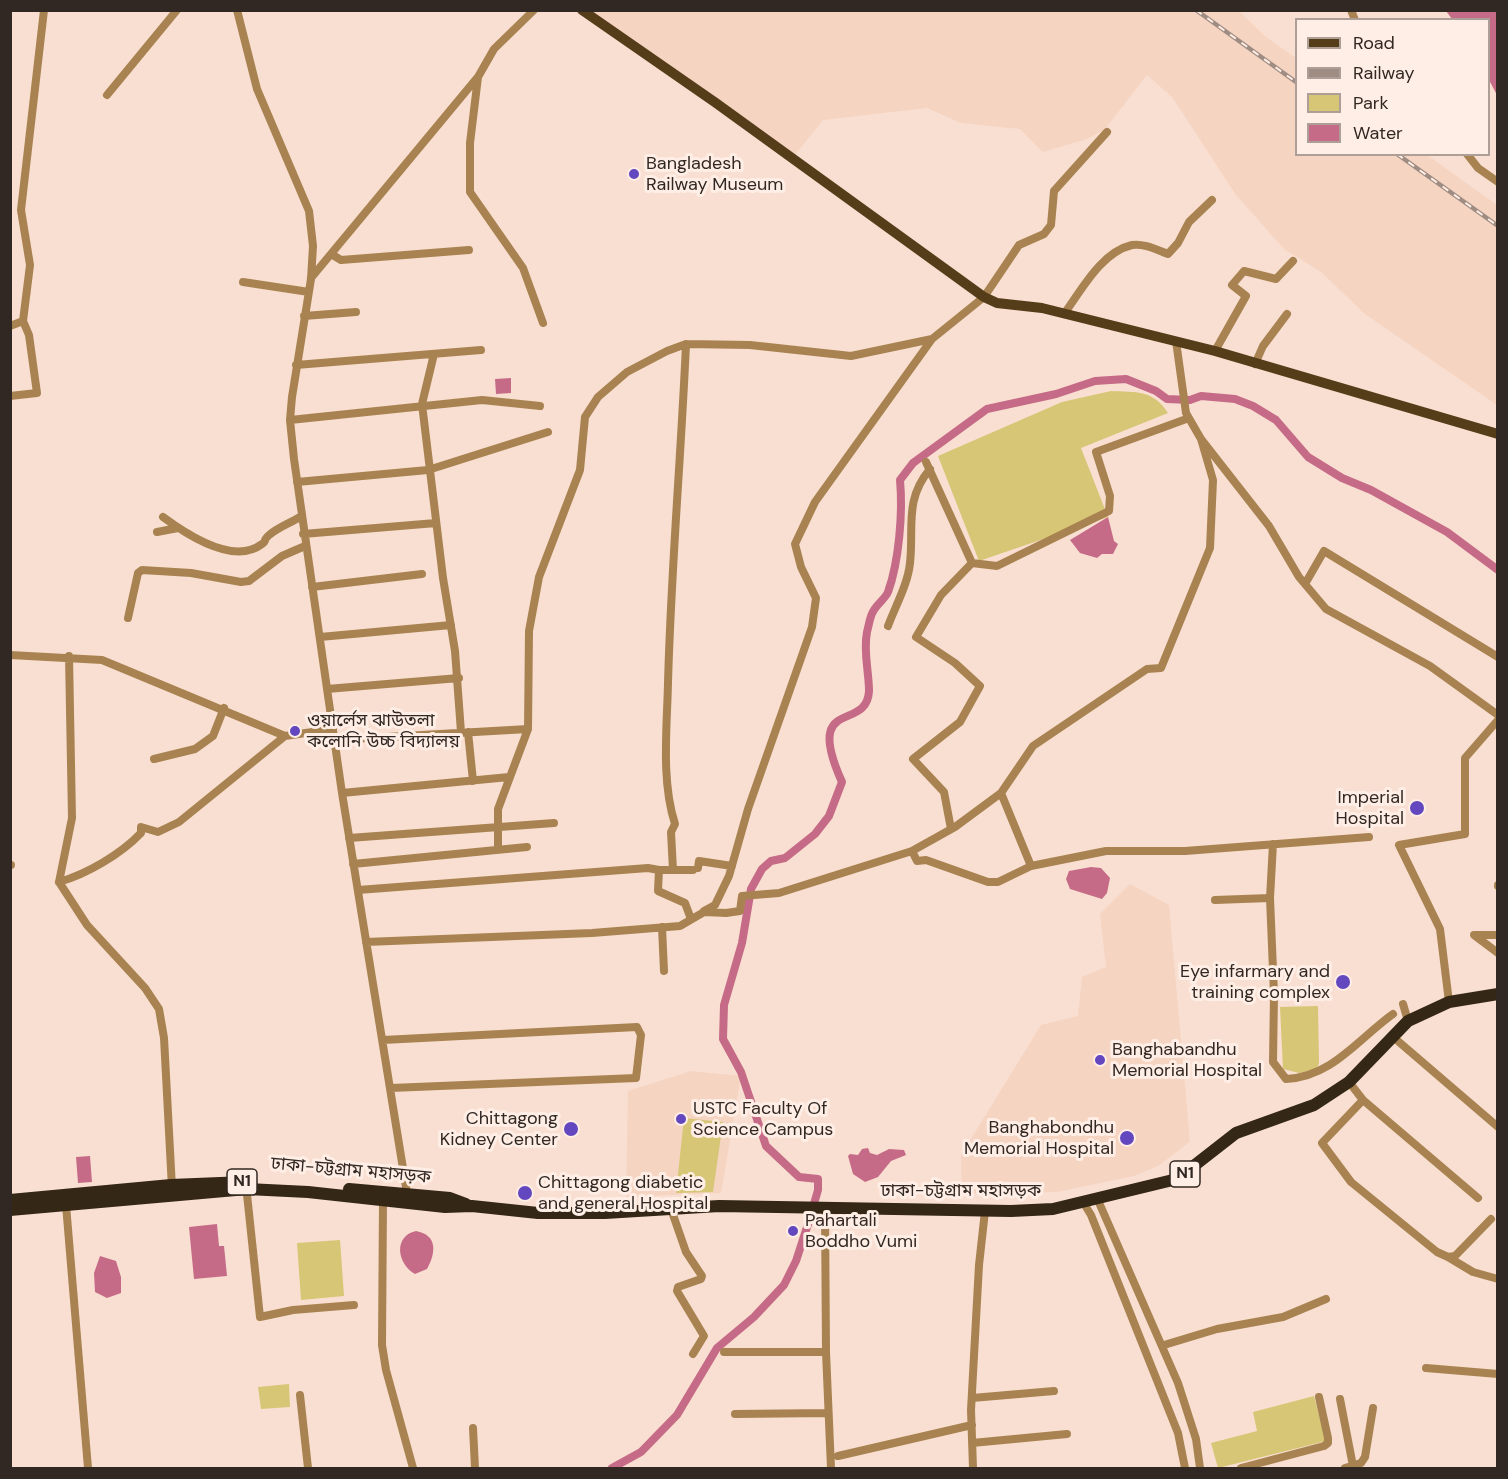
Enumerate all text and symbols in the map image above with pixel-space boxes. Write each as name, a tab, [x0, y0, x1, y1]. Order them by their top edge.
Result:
legend	[1295, 18, 1490, 156]
text: Road	[1353, 31, 1395, 55]
text: Railway	[1353, 61, 1415, 85]
text: Park	[1353, 91, 1389, 115]
text: Water	[1353, 121, 1403, 145]
place label: Bangladesh Railway Museum	[646, 153, 783, 195]
marker: Bangladesh Railway Museum	[627, 167, 641, 181]
place label: ওয়ার্লেস ঝাউতলা কলোনি উচ্চ বিদ্যালয়	[307, 710, 460, 752]
marker: ওয়ার্লেস ঝাউতলা কলোনি উচ্চ বিদ্যালয়	[288, 724, 302, 738]
place label: Imperial Hospital	[1336, 787, 1404, 830]
marker: Imperial Hospital	[1408, 799, 1426, 817]
place label: Eye infarmary and training complex	[1180, 961, 1330, 1004]
marker: Eye infarmary and training complex	[1334, 973, 1352, 991]
place label: Banghabandhu Memorial Hospital	[1112, 1039, 1262, 1082]
marker: Banghabandhu Memorial Hospital	[1093, 1053, 1107, 1067]
place label: USTC Faculty Of Science Campus	[693, 1098, 833, 1140]
place label: Chittagong Kidney Center	[440, 1108, 558, 1150]
marker: USTC Faculty Of Science Campus	[674, 1112, 688, 1126]
place label: Banghabondhu Memorial Hospital	[964, 1117, 1114, 1160]
marker: Chittagong Kidney Center	[562, 1120, 580, 1138]
marker: Banghabondhu Memorial Hospital	[1118, 1129, 1136, 1147]
street label: ঢাকা-চট্টগ্রাম মহাসড়ক	[270, 1153, 432, 1189]
road number: N1	[1170, 1161, 1200, 1187]
road number: N1	[227, 1169, 257, 1195]
place label: Chittagong diabetic and general Hospital	[538, 1172, 708, 1214]
street label: ঢাকা-চট্টগ্রাম মহাসড়ক	[881, 1180, 1041, 1202]
marker: Chittagong diabetic and general Hospital	[516, 1184, 534, 1202]
place label: Pahartali Boddho Vumi	[805, 1210, 917, 1252]
marker: Pahartali Boddho Vumi	[786, 1224, 800, 1238]

